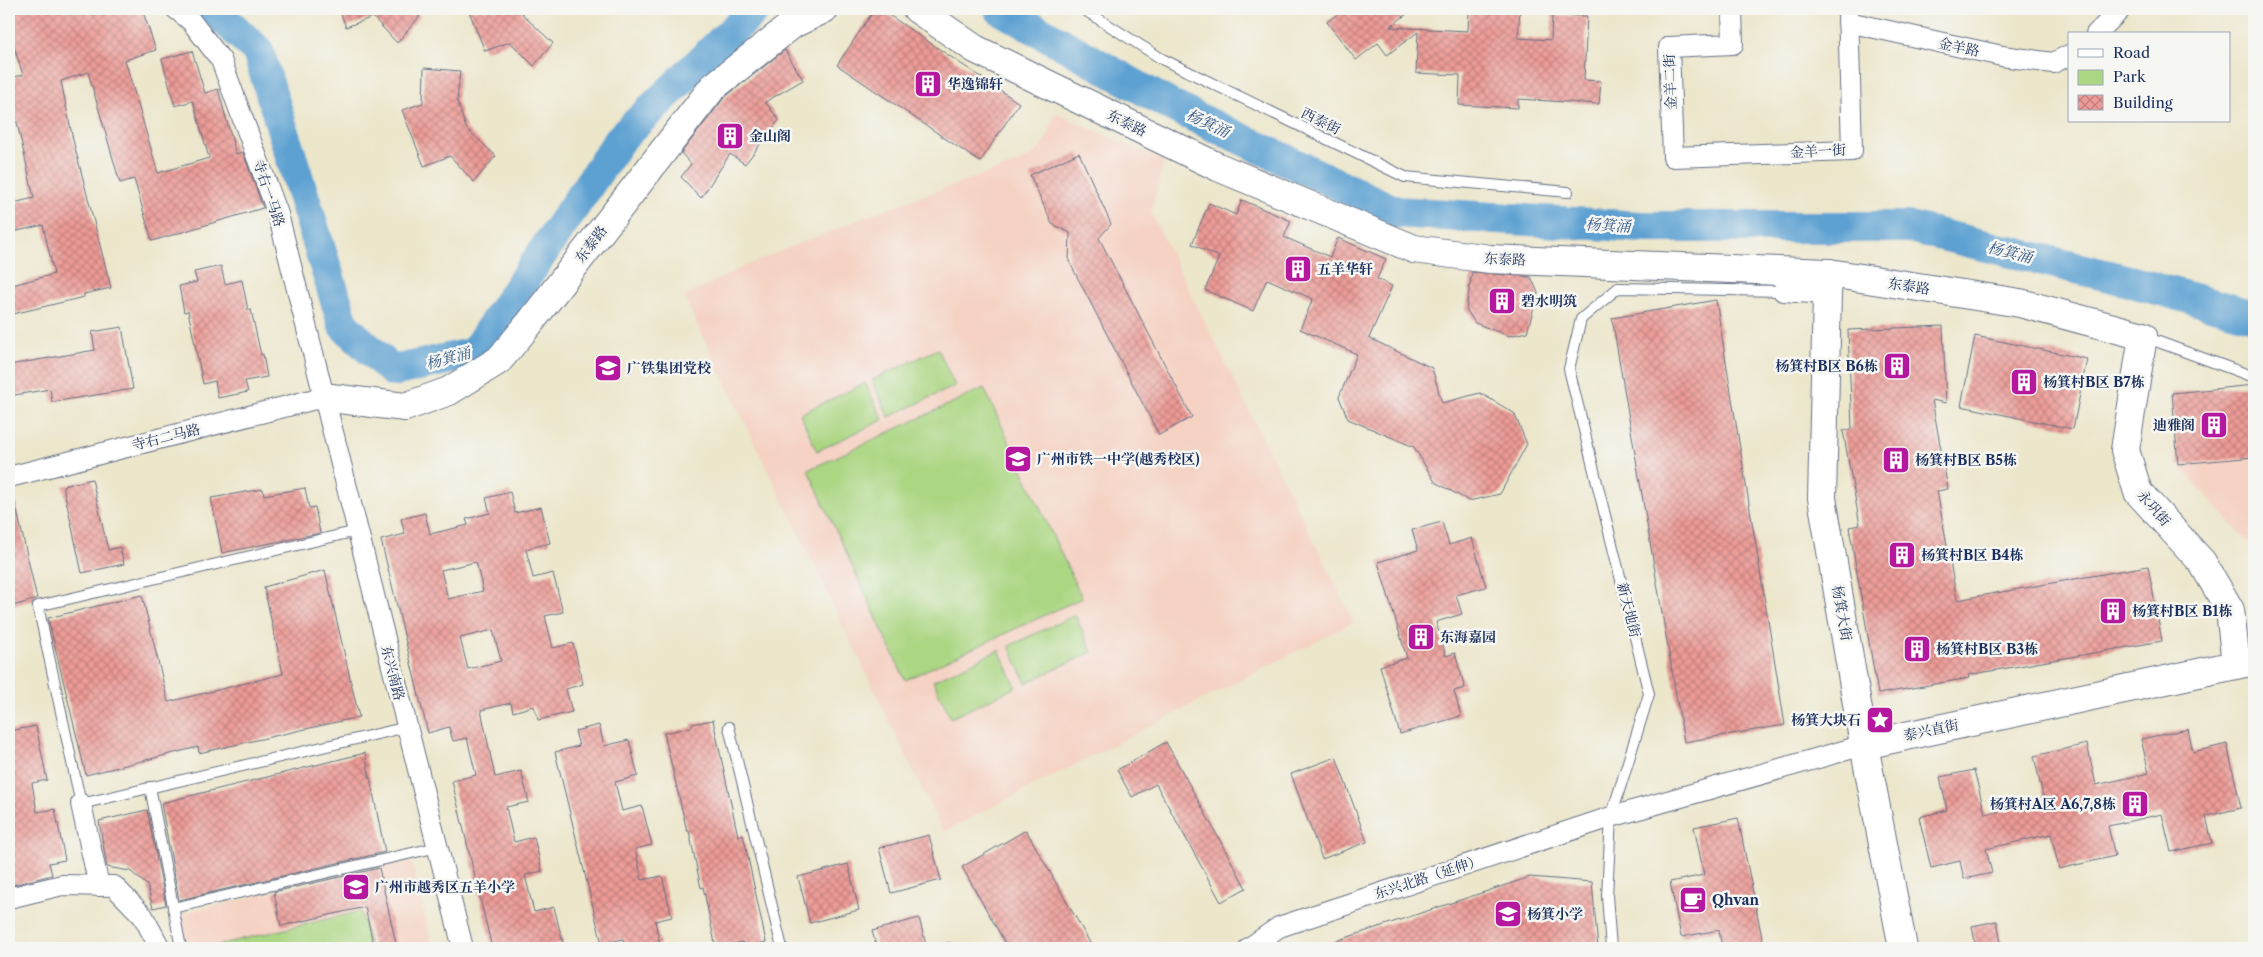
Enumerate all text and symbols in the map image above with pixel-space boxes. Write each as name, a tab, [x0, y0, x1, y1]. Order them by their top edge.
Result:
legend	[2068, 32, 2230, 122]
street label: 金羊路	[1937, 34, 1981, 60]
text: Road	[2113, 43, 2150, 62]
street label: 金羊二街	[1660, 54, 1680, 110]
text: Park	[2113, 67, 2147, 86]
building icon: 华逸锦轩	[913, 69, 943, 99]
place label: 华逸锦轩	[947, 75, 1003, 93]
text: Building	[2113, 93, 2173, 112]
street label: 西泰街	[1298, 104, 1344, 138]
water label: 杨箕涌	[1184, 105, 1234, 142]
street label: 东泰路	[1104, 106, 1150, 140]
building icon: 金山阁	[715, 121, 745, 151]
place label: 金山阁	[749, 127, 791, 145]
street label: 金羊一街	[1790, 141, 1846, 161]
street label: 寺右一马路	[249, 157, 289, 229]
water label: 杨箕涌	[1585, 214, 1633, 236]
street label: 东泰路	[571, 222, 611, 266]
water label: 杨箕涌	[1986, 237, 2036, 267]
street label: 东泰路	[1484, 249, 1526, 269]
building icon: 五羊华轩	[1283, 254, 1313, 284]
place label: 五羊华轩	[1317, 260, 1373, 278]
street label: 东泰路	[1887, 274, 1931, 298]
building icon: 碧水明筑	[1487, 286, 1517, 316]
place label: 碧水明筑	[1521, 292, 1577, 310]
water label: 杨箕涌	[424, 342, 474, 373]
building icon: 杨箕村B区 B6栋	[1882, 351, 1912, 381]
school or university icon: 广铁集团党校	[593, 353, 623, 383]
place label: 杨箕村B区 B6栋	[1775, 357, 1878, 375]
place label: 广铁集团党校	[627, 359, 711, 377]
building icon: 杨箕村B区 B7栋	[2009, 367, 2039, 397]
place label: 杨箕村B区 B7栋	[2043, 373, 2145, 391]
building icon: 迪雅阁	[2199, 410, 2229, 440]
place label: 迪雅阁	[2153, 416, 2195, 434]
street label: 寺右二马路	[130, 420, 202, 454]
school or university icon: 广州市铁一中学(越秀校区)	[1003, 444, 1033, 474]
building icon: 杨箕村B区 B5栋	[1881, 445, 1911, 475]
place label: 广州市铁一中学(越秀校区)	[1037, 450, 1200, 468]
place label: 杨箕村B区 B5栋	[1915, 451, 2017, 469]
street label: 永巩街	[2133, 486, 2175, 530]
building icon: 杨箕村B区 B4栋	[1887, 540, 1917, 570]
place label: 杨箕村B区 B4栋	[1921, 546, 2024, 564]
street label: 新天地街	[1613, 581, 1645, 639]
street label: 杨箕大街	[1828, 584, 1856, 642]
building icon: 杨箕村B区 B1栋	[2098, 596, 2128, 626]
place label: 杨箕村B区 B1栋	[2132, 602, 2233, 620]
building icon: 东海嘉园	[1406, 622, 1436, 652]
place label: 东海嘉园	[1440, 628, 1496, 646]
building icon: 杨箕村B区 B3栋	[1902, 634, 1932, 664]
place label: 杨箕村B区 B3栋	[1936, 640, 2038, 658]
street label: 东兴南路	[377, 644, 409, 702]
place icon: 杨箕大块石	[1865, 705, 1895, 735]
place label: 杨箕大块石	[1791, 711, 1861, 729]
street label: 泰兴直街	[1902, 715, 1960, 745]
building icon: 杨箕村A区 A6,7,8栋	[2120, 789, 2150, 819]
place label: 杨箕村A区 A6,7,8栋	[1990, 795, 2116, 813]
street label: 东兴北路（延伸）	[1372, 851, 1484, 903]
school or university icon: 广州市越秀区五羊小学	[341, 872, 371, 902]
place label: 广州市越秀区五羊小学	[375, 878, 515, 896]
cafe icon: Qhvan	[1678, 885, 1708, 915]
place label: Qhvan	[1712, 891, 1760, 909]
school or university icon: 杨箕小学	[1493, 899, 1523, 929]
place label: 杨箕小学	[1527, 905, 1583, 923]

